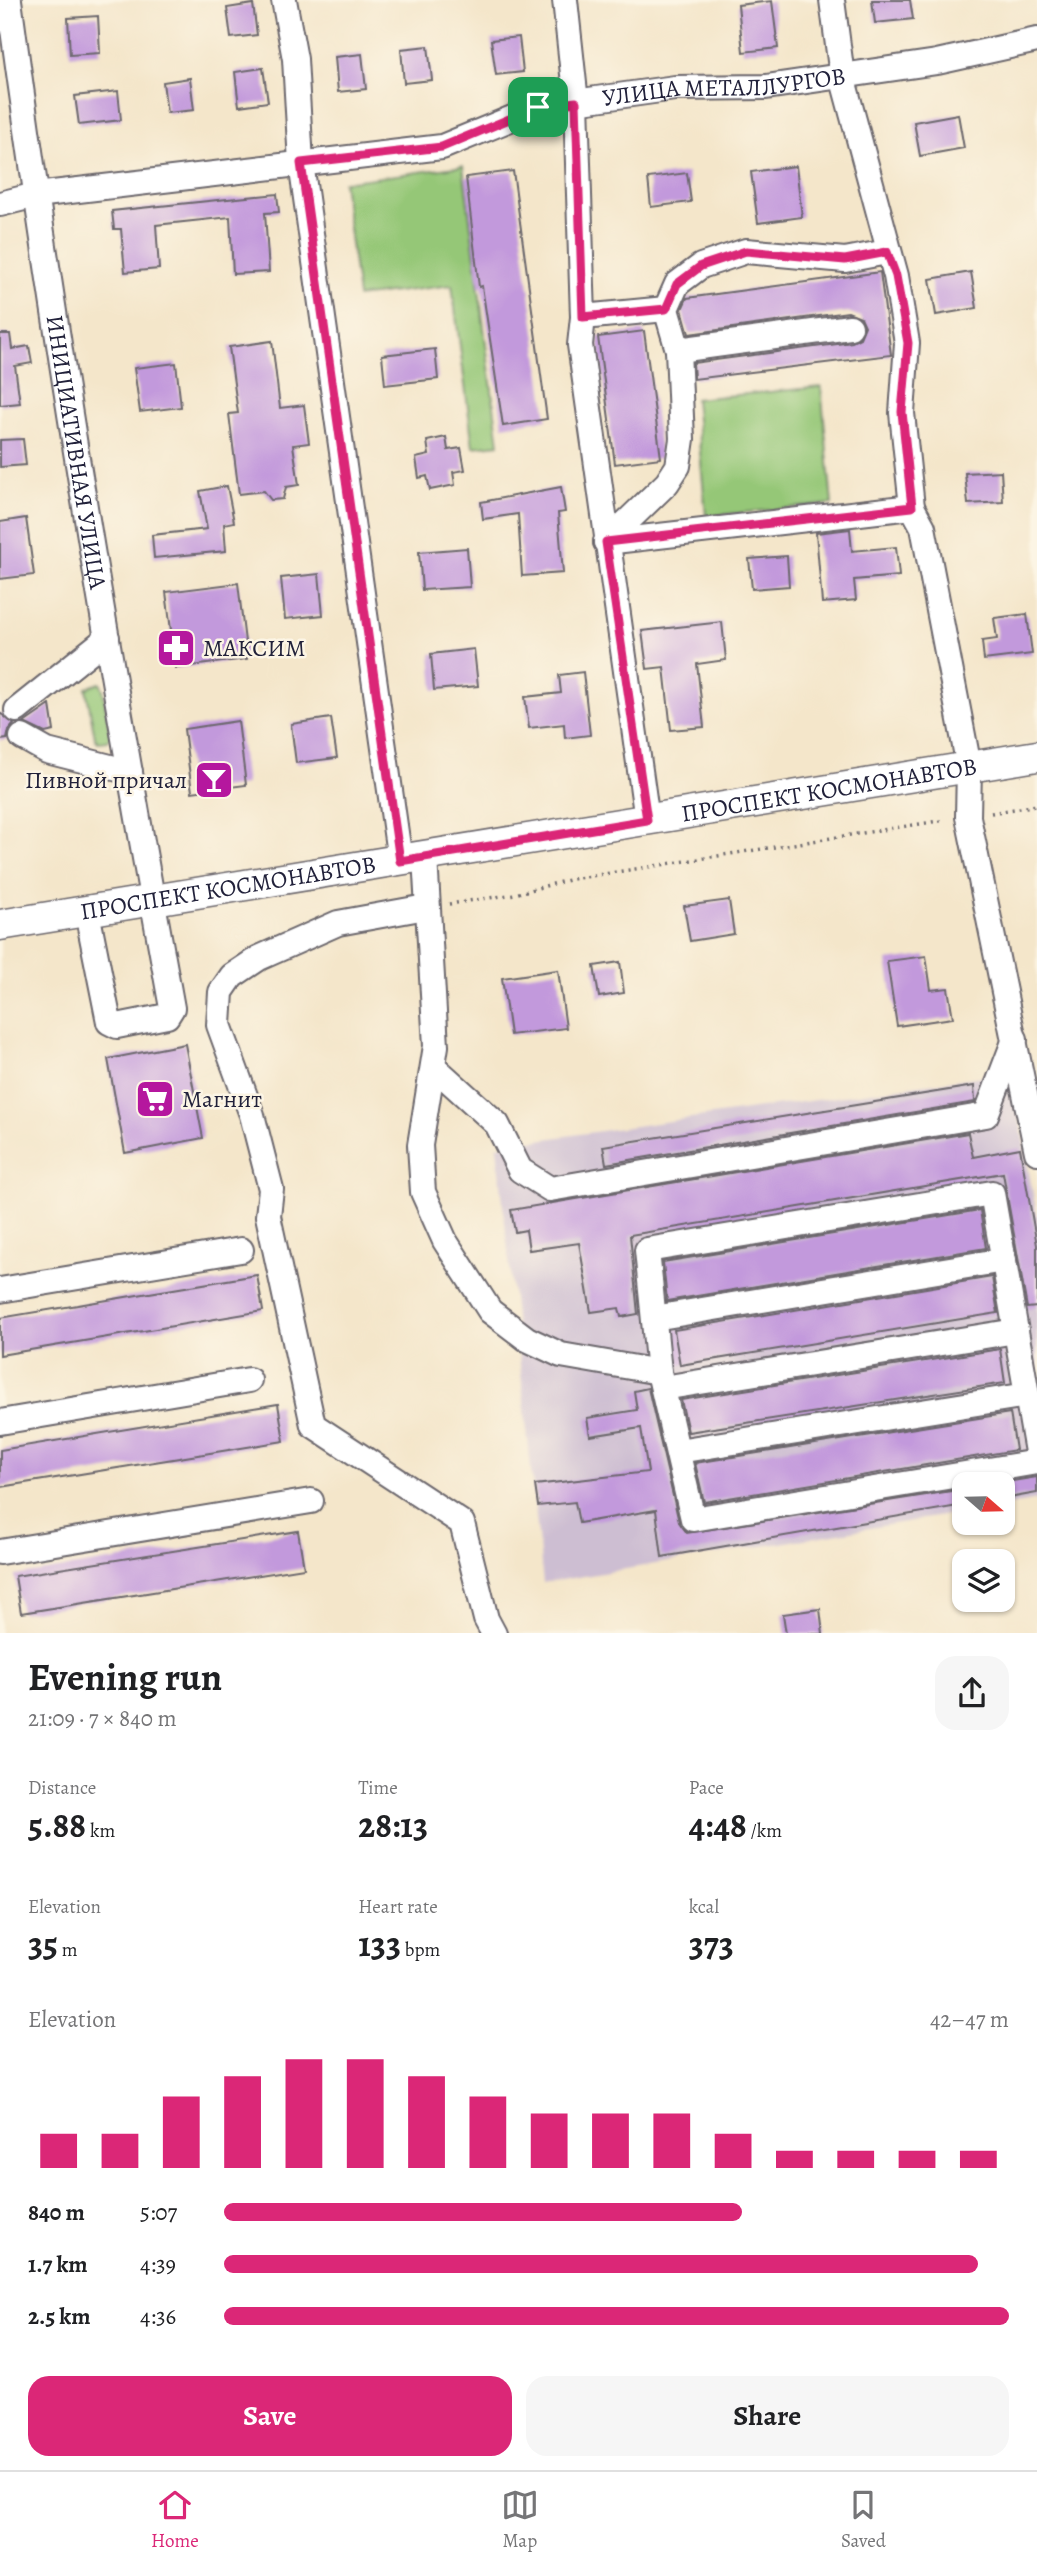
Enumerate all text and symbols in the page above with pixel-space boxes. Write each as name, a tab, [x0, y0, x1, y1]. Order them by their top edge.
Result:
street label: УЛИЦА МЕТАЛЛУРГОВ	[600, 60, 848, 114]
pin	[508, 77, 568, 137]
icon: arrive	[519, 88, 557, 126]
street label: ИНИЦИАТИВНАЯ УЛИЦА	[39, 313, 114, 592]
pharmacy icon: МАКСИМ	[155, 627, 197, 669]
place label: МАКСИМ	[203, 632, 306, 664]
street label: ПРОСПЕКТ КОСМОНАВТОВ	[679, 750, 979, 830]
bar icon: Пивной причал	[193, 759, 235, 801]
place label: Пивной причал	[25, 764, 187, 796]
street label: ПРОСПЕКТ КОСМОНАВТОВ	[78, 848, 378, 928]
supermarket icon: Магнит	[134, 1078, 176, 1120]
place label: Магнит	[182, 1083, 262, 1115]
north arrow	[952, 1472, 1015, 1535]
map controls	[952, 1472, 1015, 1612]
button: layers	[952, 1549, 1015, 1612]
text: Evening run	[28, 1651, 222, 1703]
button: share	[935, 1656, 1009, 1730]
text: 21:09 · 7 × 840 m	[28, 1703, 177, 1734]
text: Distance	[28, 1775, 96, 1801]
text: Time	[358, 1775, 398, 1801]
text: Pace	[689, 1775, 724, 1801]
text: 5.88	[28, 1801, 86, 1849]
text: 28:13	[358, 1801, 428, 1849]
text: 4:48	[689, 1801, 747, 1849]
text: km	[86, 1818, 115, 1844]
text: /km	[747, 1818, 782, 1844]
text: Elevation	[28, 1894, 101, 1920]
text: Heart rate	[358, 1894, 438, 1920]
text: kcal	[689, 1894, 719, 1920]
text: 35	[28, 1920, 58, 1968]
text: 133	[358, 1920, 401, 1968]
text: 373	[689, 1920, 734, 1968]
text: m	[58, 1937, 78, 1963]
text: bpm	[401, 1937, 440, 1963]
text: Elevation	[28, 2004, 116, 2035]
text: 42–47 m	[930, 2004, 1009, 2035]
text: 840 m	[28, 2197, 85, 2228]
text: 5:07	[140, 2197, 177, 2228]
text: 1.7 km	[28, 2249, 88, 2280]
text: 4:39	[140, 2249, 176, 2280]
text: 2.5 km	[28, 2301, 90, 2332]
text: 4:36	[140, 2301, 176, 2332]
button: Save	[28, 2376, 512, 2456]
button: Share	[526, 2376, 1009, 2456]
tab: Home	[151, 2486, 199, 2554]
tab: Map	[501, 2486, 539, 2554]
tab: Saved	[841, 2486, 886, 2554]

